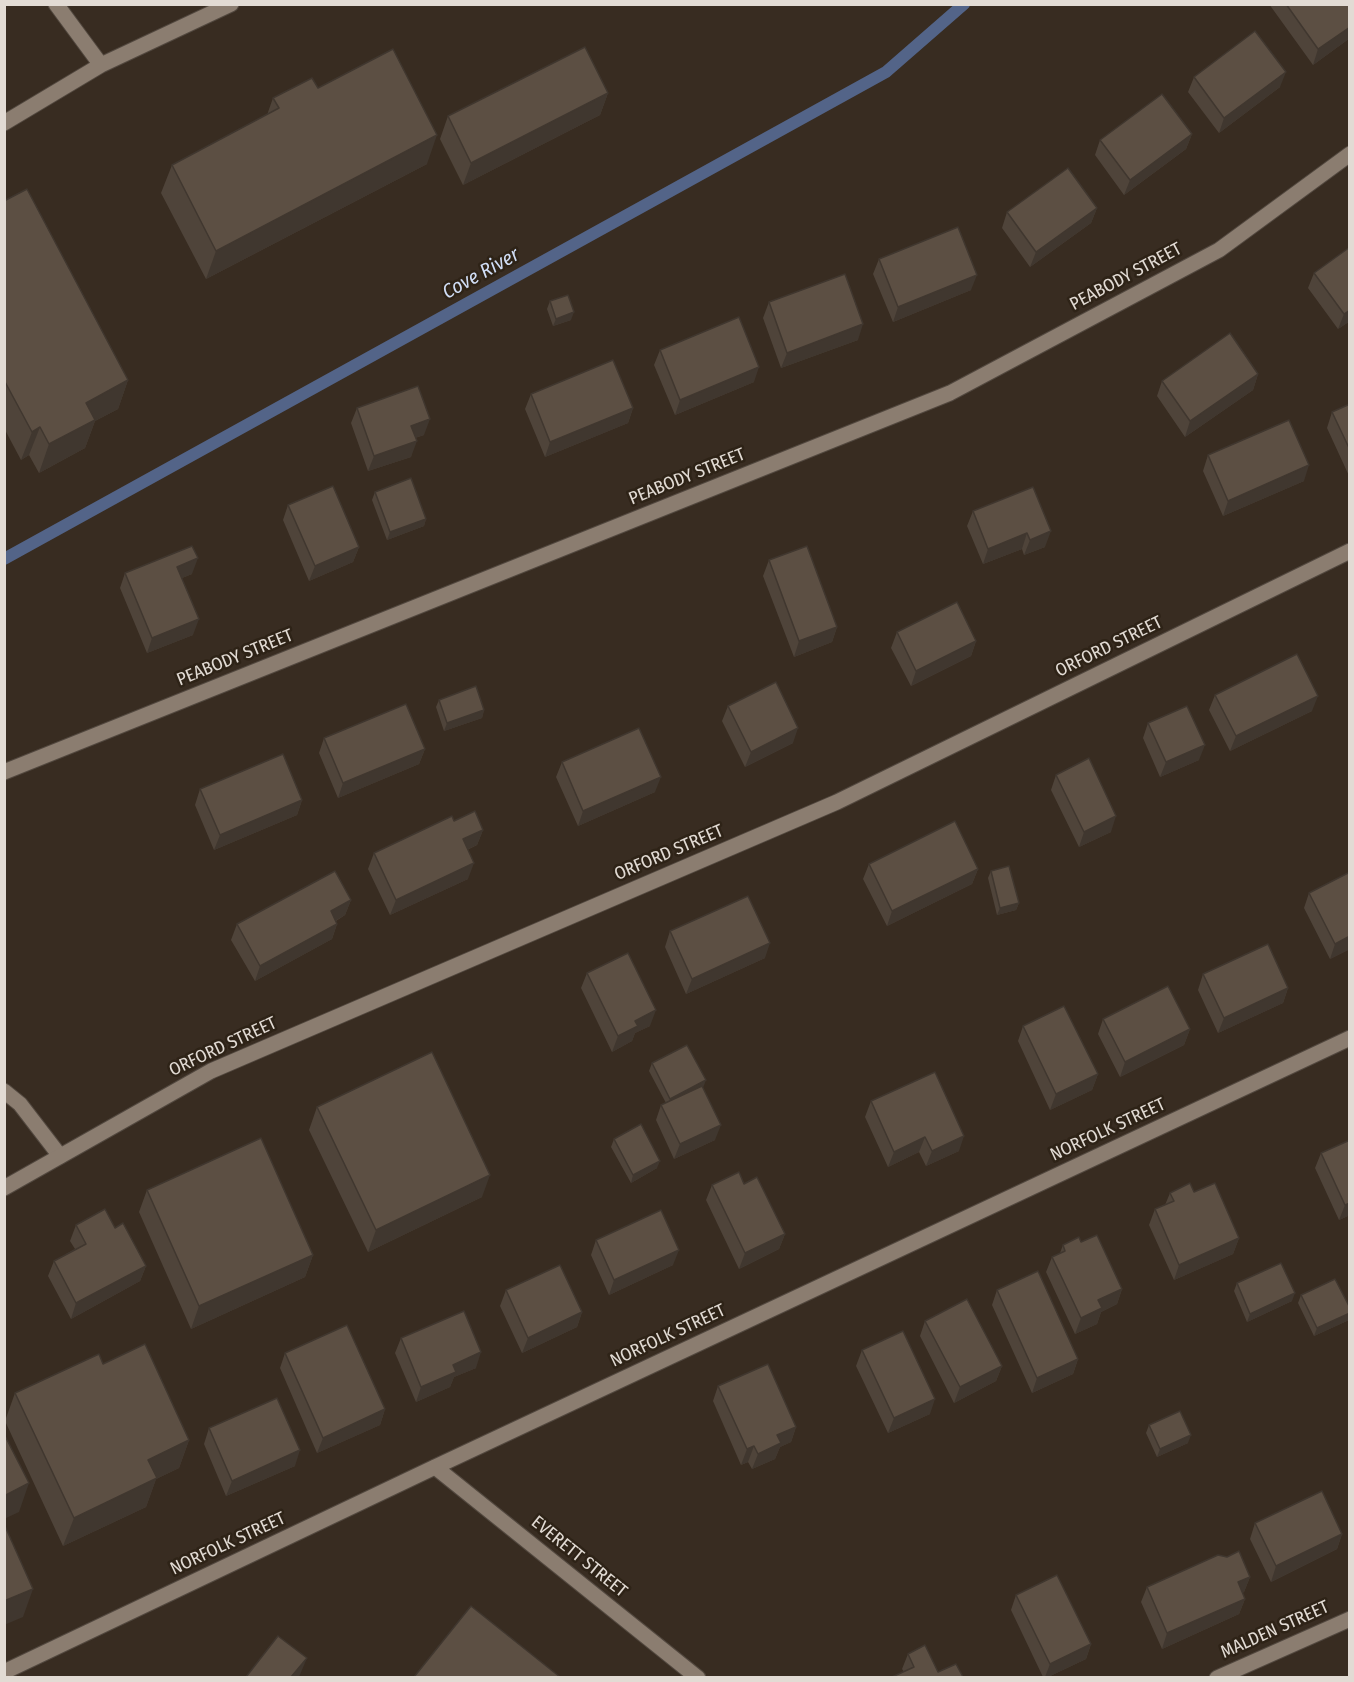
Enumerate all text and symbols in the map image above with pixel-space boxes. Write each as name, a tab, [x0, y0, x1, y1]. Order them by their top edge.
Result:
street label: PEABODY STREET	[1066, 238, 1186, 316]
water label: Cove River	[438, 243, 524, 305]
street label: PEABODY STREET	[626, 444, 748, 510]
street label: ORFORD STREET	[1052, 612, 1166, 682]
street label: PEABODY STREET	[174, 625, 296, 691]
street label: ORFORD STREET	[611, 820, 727, 886]
street label: ORFORD STREET	[166, 1013, 280, 1081]
street label: NORFOLK STREET	[1047, 1094, 1169, 1166]
street label: NORFOLK STREET	[607, 1300, 729, 1372]
street label: NORFOLK STREET	[167, 1508, 289, 1580]
street label: EVERETT STREET	[527, 1512, 631, 1602]
street label: MALDEN STREET	[1218, 1597, 1332, 1663]

